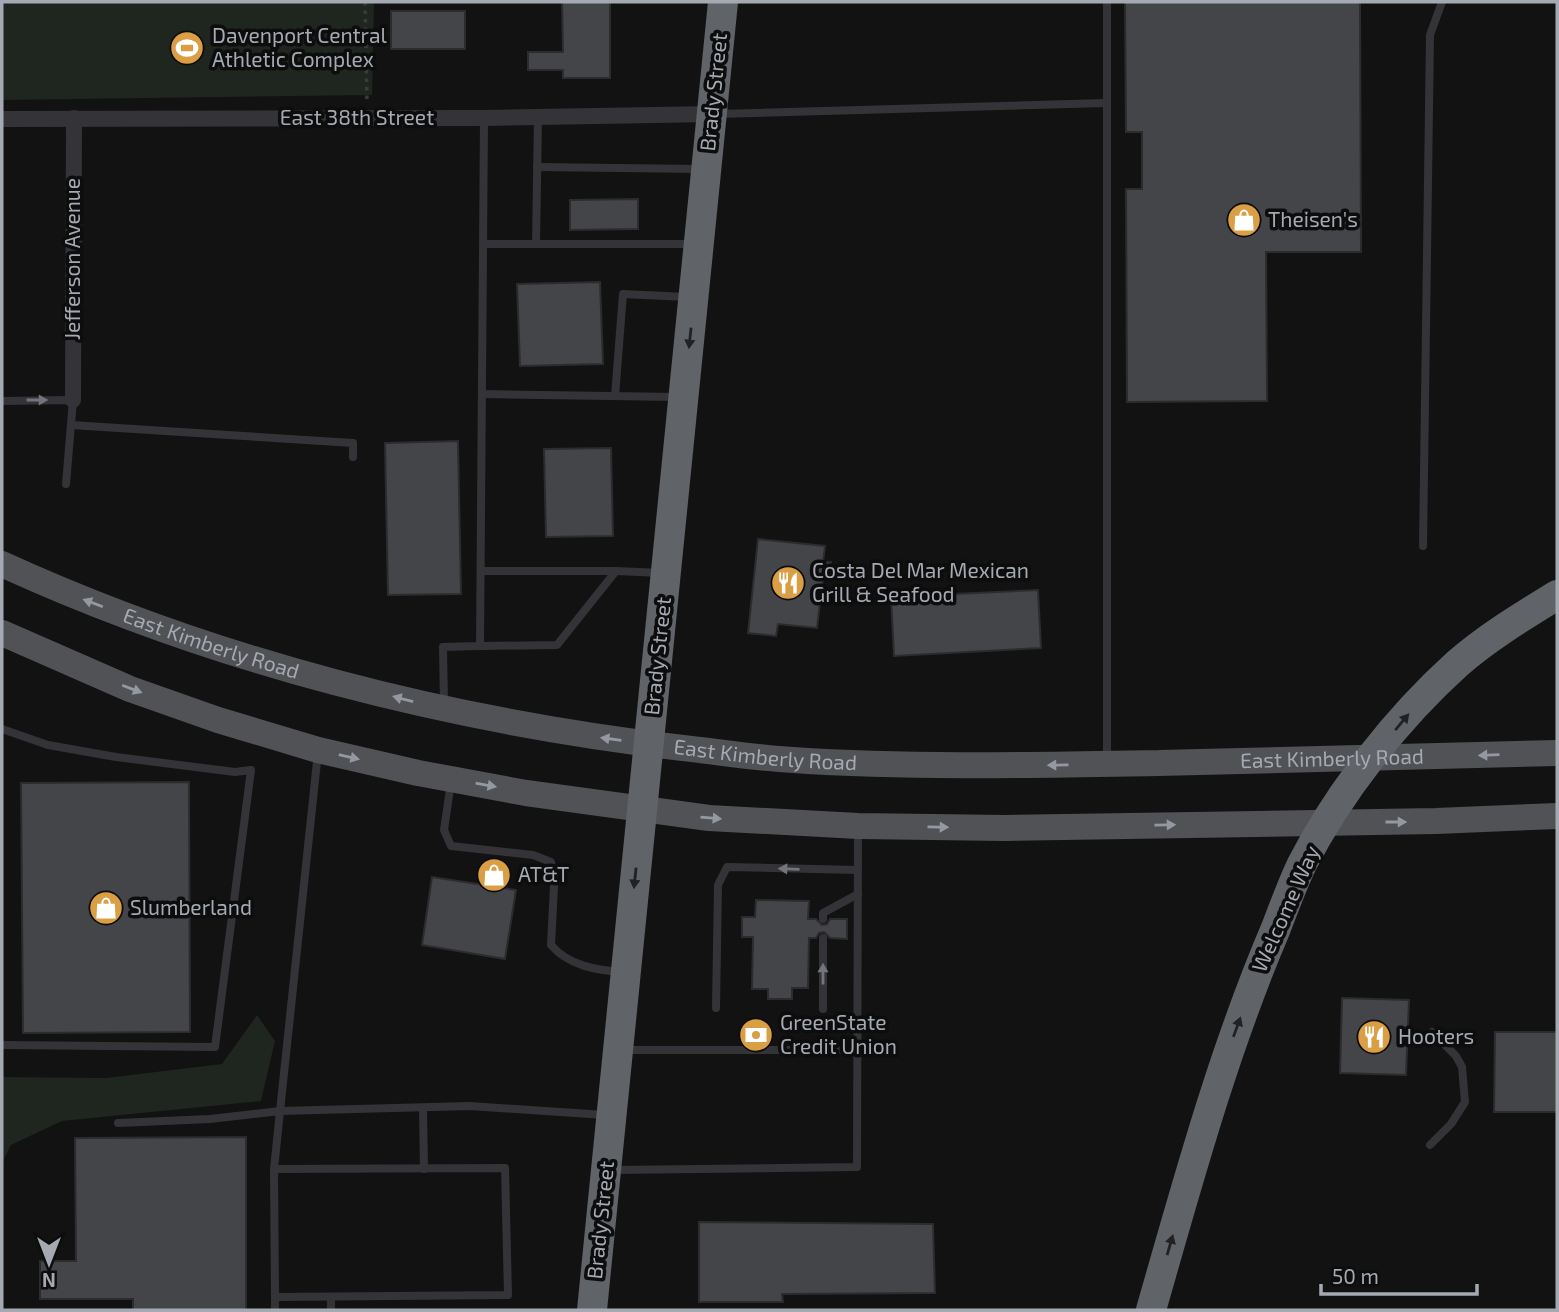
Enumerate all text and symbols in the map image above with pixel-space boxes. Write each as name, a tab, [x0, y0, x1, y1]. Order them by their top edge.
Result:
place label: Davenport Central Athletic Complex	[212, 22, 388, 71]
sports icon: Davenport Central Athletic Complex	[168, 29, 206, 67]
street label: Brady Street	[694, 32, 731, 152]
street label: East 38th Street	[280, 104, 434, 129]
street label: Jefferson Avenue	[59, 178, 84, 340]
shop icon: Theisen's	[1225, 201, 1263, 239]
place label: Theisen's	[1268, 206, 1358, 231]
one-way arrow	[684, 327, 695, 349]
one-way arrow	[26, 394, 48, 406]
place label: Costa Del Mar Mexican Grill & Seafood	[812, 557, 1029, 606]
restaurant icon: Costa Del Mar Mexican Grill & Seafood	[769, 564, 807, 602]
street label: Brady Street	[638, 596, 675, 716]
one-way arrow	[82, 597, 103, 608]
street label: East Kimberly Road	[120, 602, 302, 683]
one-way arrow	[121, 684, 142, 695]
one-way arrow	[392, 693, 414, 704]
one-way arrow	[1394, 713, 1409, 730]
one-way arrow	[600, 733, 622, 744]
street label: East Kimberly Road	[673, 733, 858, 774]
street label: East Kimberly Road	[1240, 743, 1424, 772]
one-way arrow	[1478, 749, 1500, 761]
one-way arrow	[338, 752, 360, 763]
one-way arrow	[1047, 759, 1069, 770]
one-way arrow	[475, 780, 497, 791]
one-way arrow	[700, 813, 722, 824]
one-way arrow	[1385, 816, 1407, 828]
one-way arrow	[1155, 819, 1177, 830]
one-way arrow	[927, 821, 949, 833]
street label: Welcome Way	[1246, 841, 1324, 975]
shop icon: AT&T	[475, 856, 513, 894]
place label: AT&T	[518, 861, 569, 886]
one-way arrow	[778, 863, 800, 874]
one-way arrow	[630, 867, 641, 889]
shop icon: Slumberland	[87, 889, 125, 927]
place label: Slumberland	[130, 894, 252, 919]
one-way arrow	[817, 963, 829, 985]
place label: GreenState Credit Union	[780, 1009, 897, 1058]
bank icon: GreenState Credit Union	[737, 1016, 775, 1054]
one-way arrow	[1232, 1017, 1243, 1038]
restaurant icon: Hooters	[1355, 1018, 1393, 1056]
place label: Hooters	[1398, 1023, 1474, 1048]
street label: Brady Street	[581, 1160, 618, 1280]
north arrow	[14, 1228, 84, 1298]
one-way arrow	[1165, 1233, 1176, 1255]
scale bar	[1321, 1252, 1477, 1296]
text: 50 m	[1332, 1263, 1379, 1288]
text: N	[42, 1269, 56, 1292]

